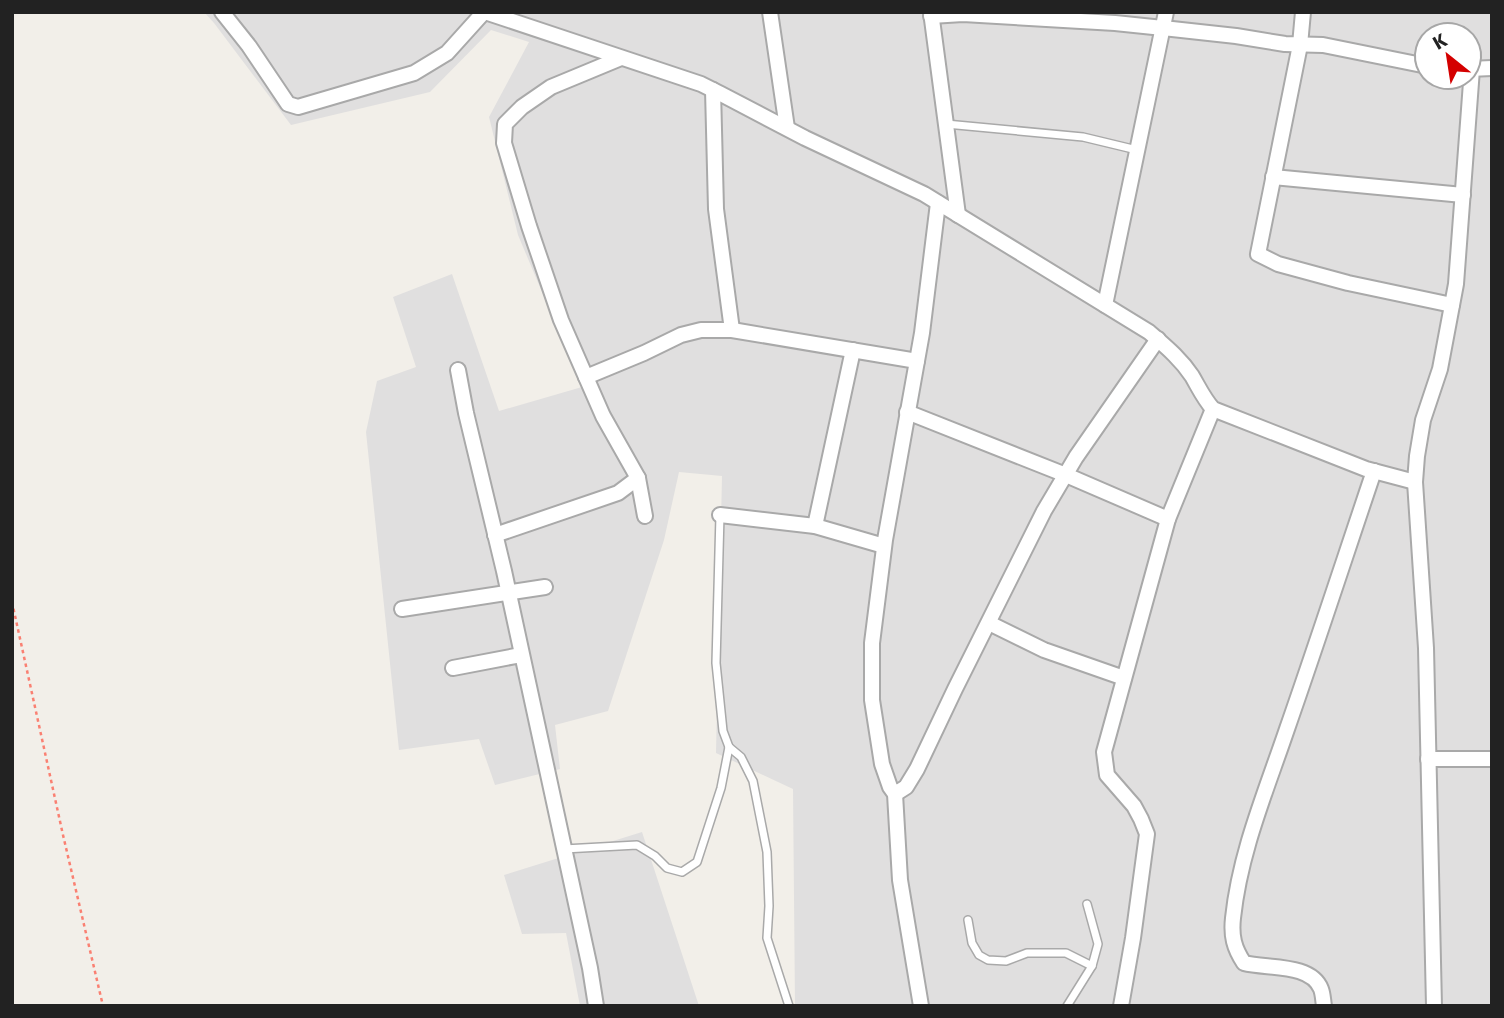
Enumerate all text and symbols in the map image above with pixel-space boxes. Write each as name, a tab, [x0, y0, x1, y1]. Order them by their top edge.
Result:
north arrow	[1413, 21, 1483, 91]
text: K	[1429, 28, 1452, 55]

